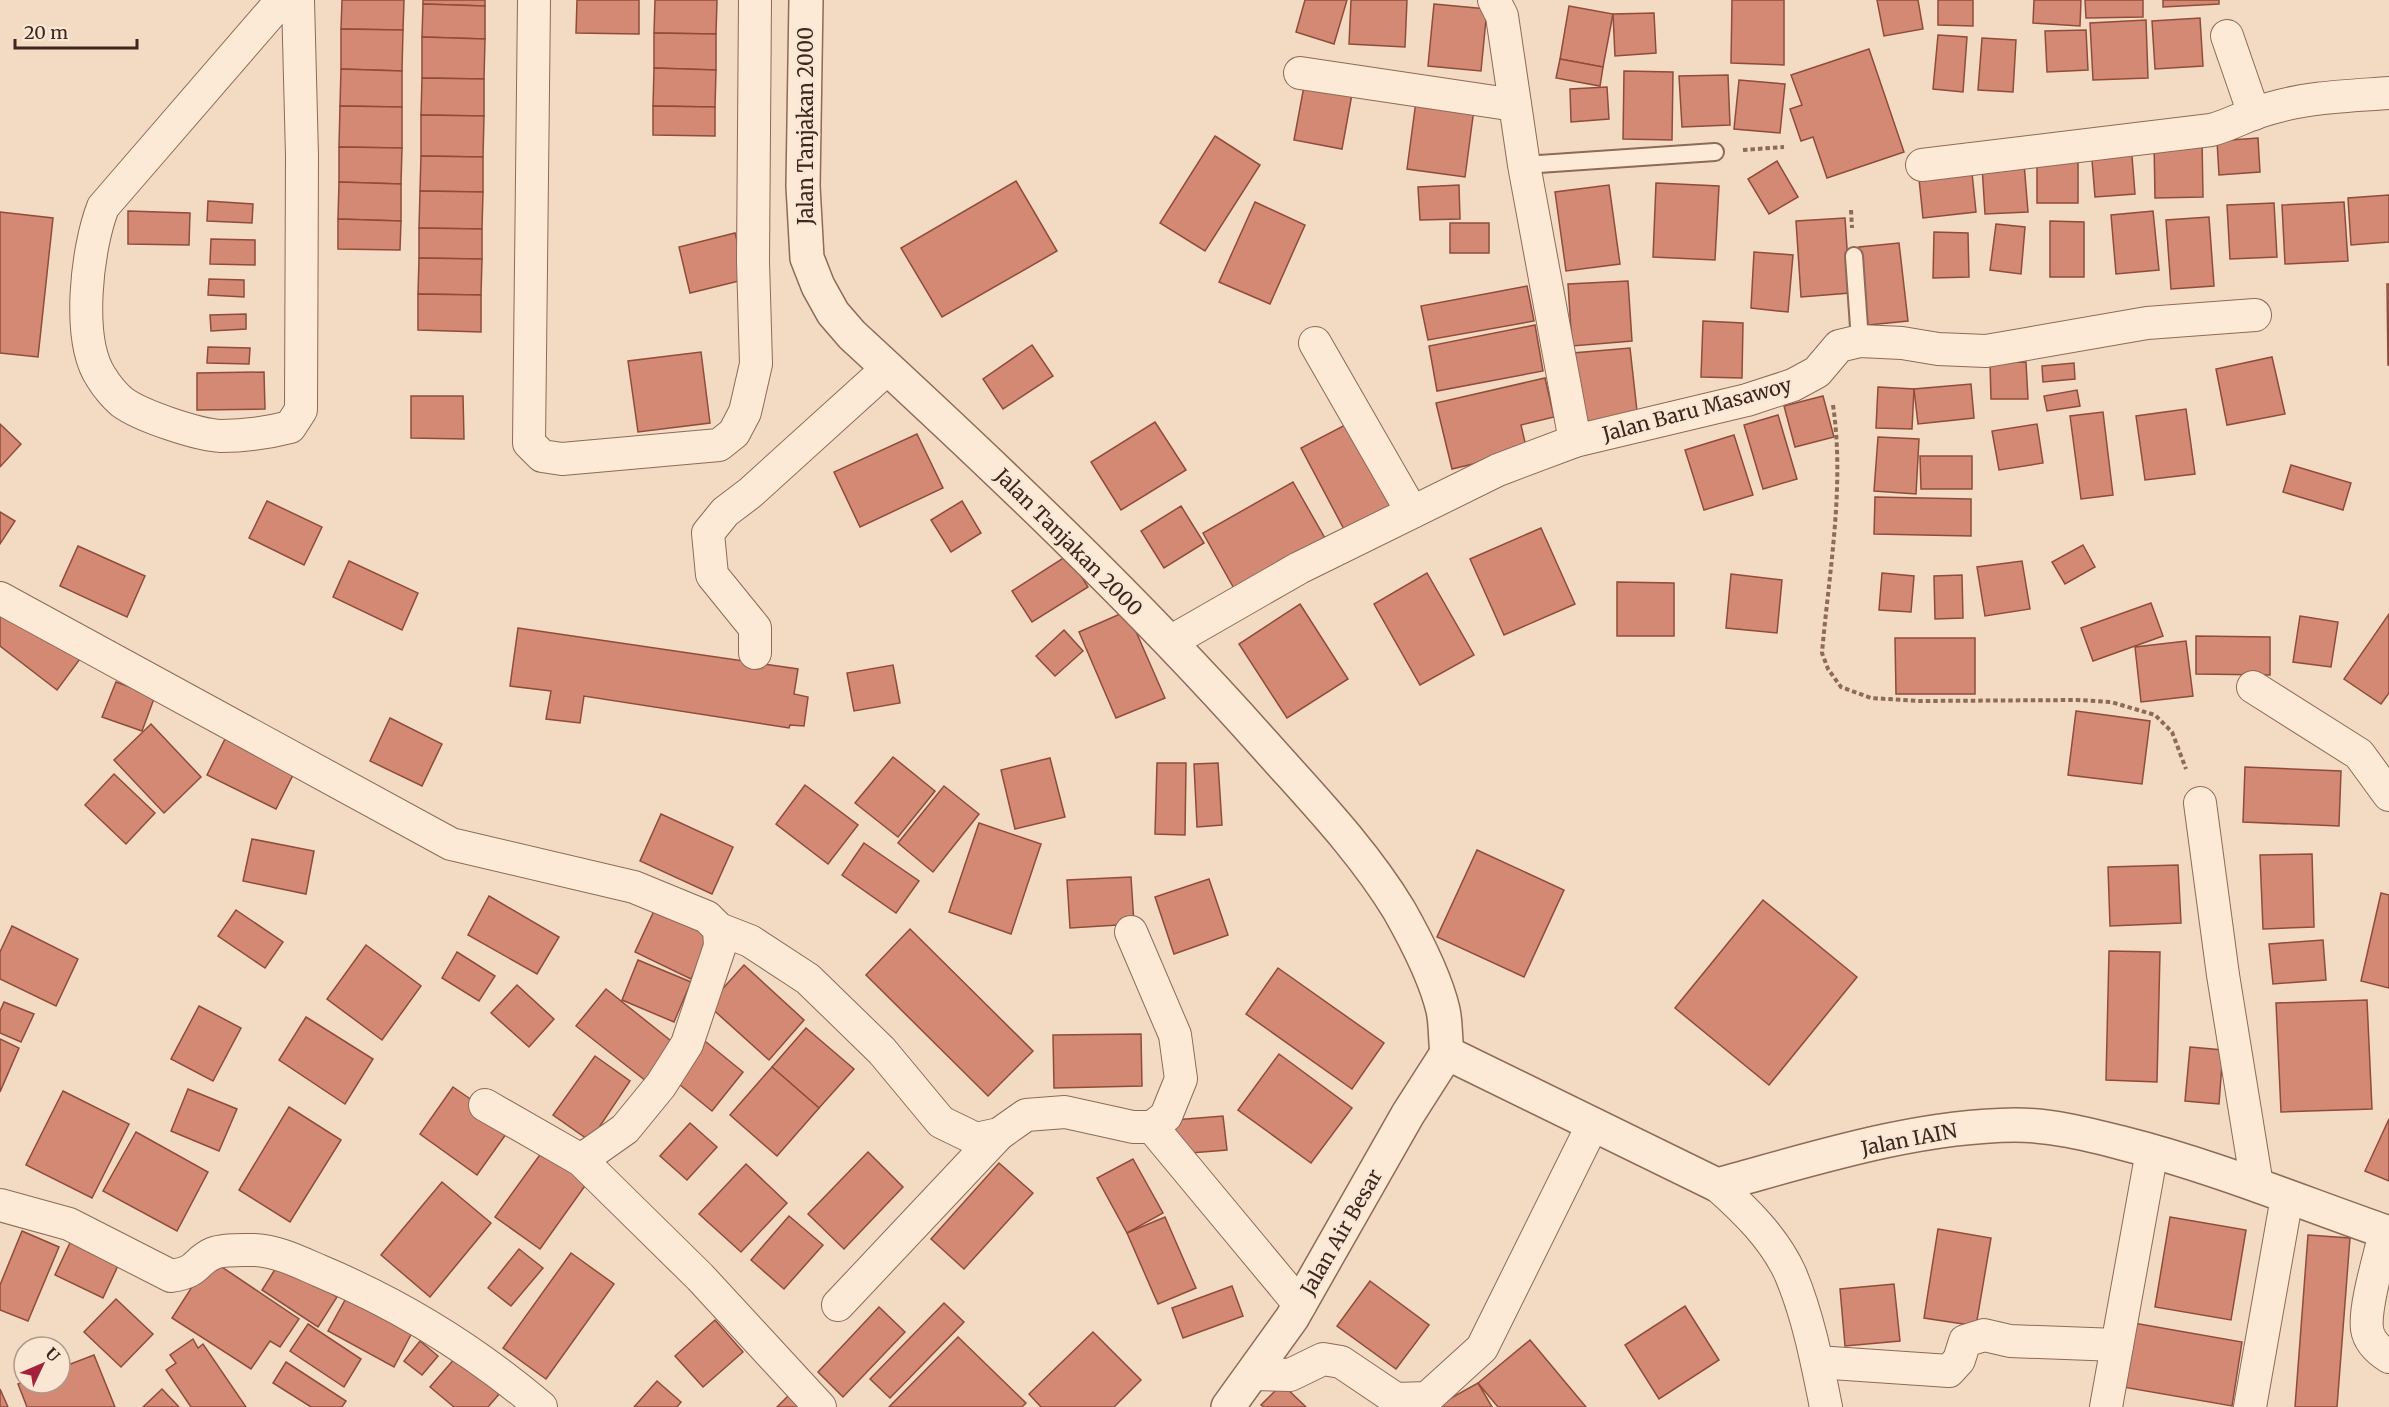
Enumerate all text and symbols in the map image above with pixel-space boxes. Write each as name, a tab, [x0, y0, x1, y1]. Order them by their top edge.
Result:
scale bar	[15, 12, 136, 50]
text: 20 m	[24, 21, 68, 44]
street label: Jalan Tanjakan 2000	[793, 27, 818, 226]
street label: Jalan Baru Masawoy	[1599, 372, 1795, 447]
street label: Jalan Tanjakan 2000	[989, 462, 1148, 621]
street label: Jalan IAIN	[1858, 1117, 1960, 1161]
street label: Jalan Air Besar	[1294, 1165, 1387, 1300]
north arrow	[12, 1335, 72, 1395]
text: U	[41, 1343, 64, 1366]

